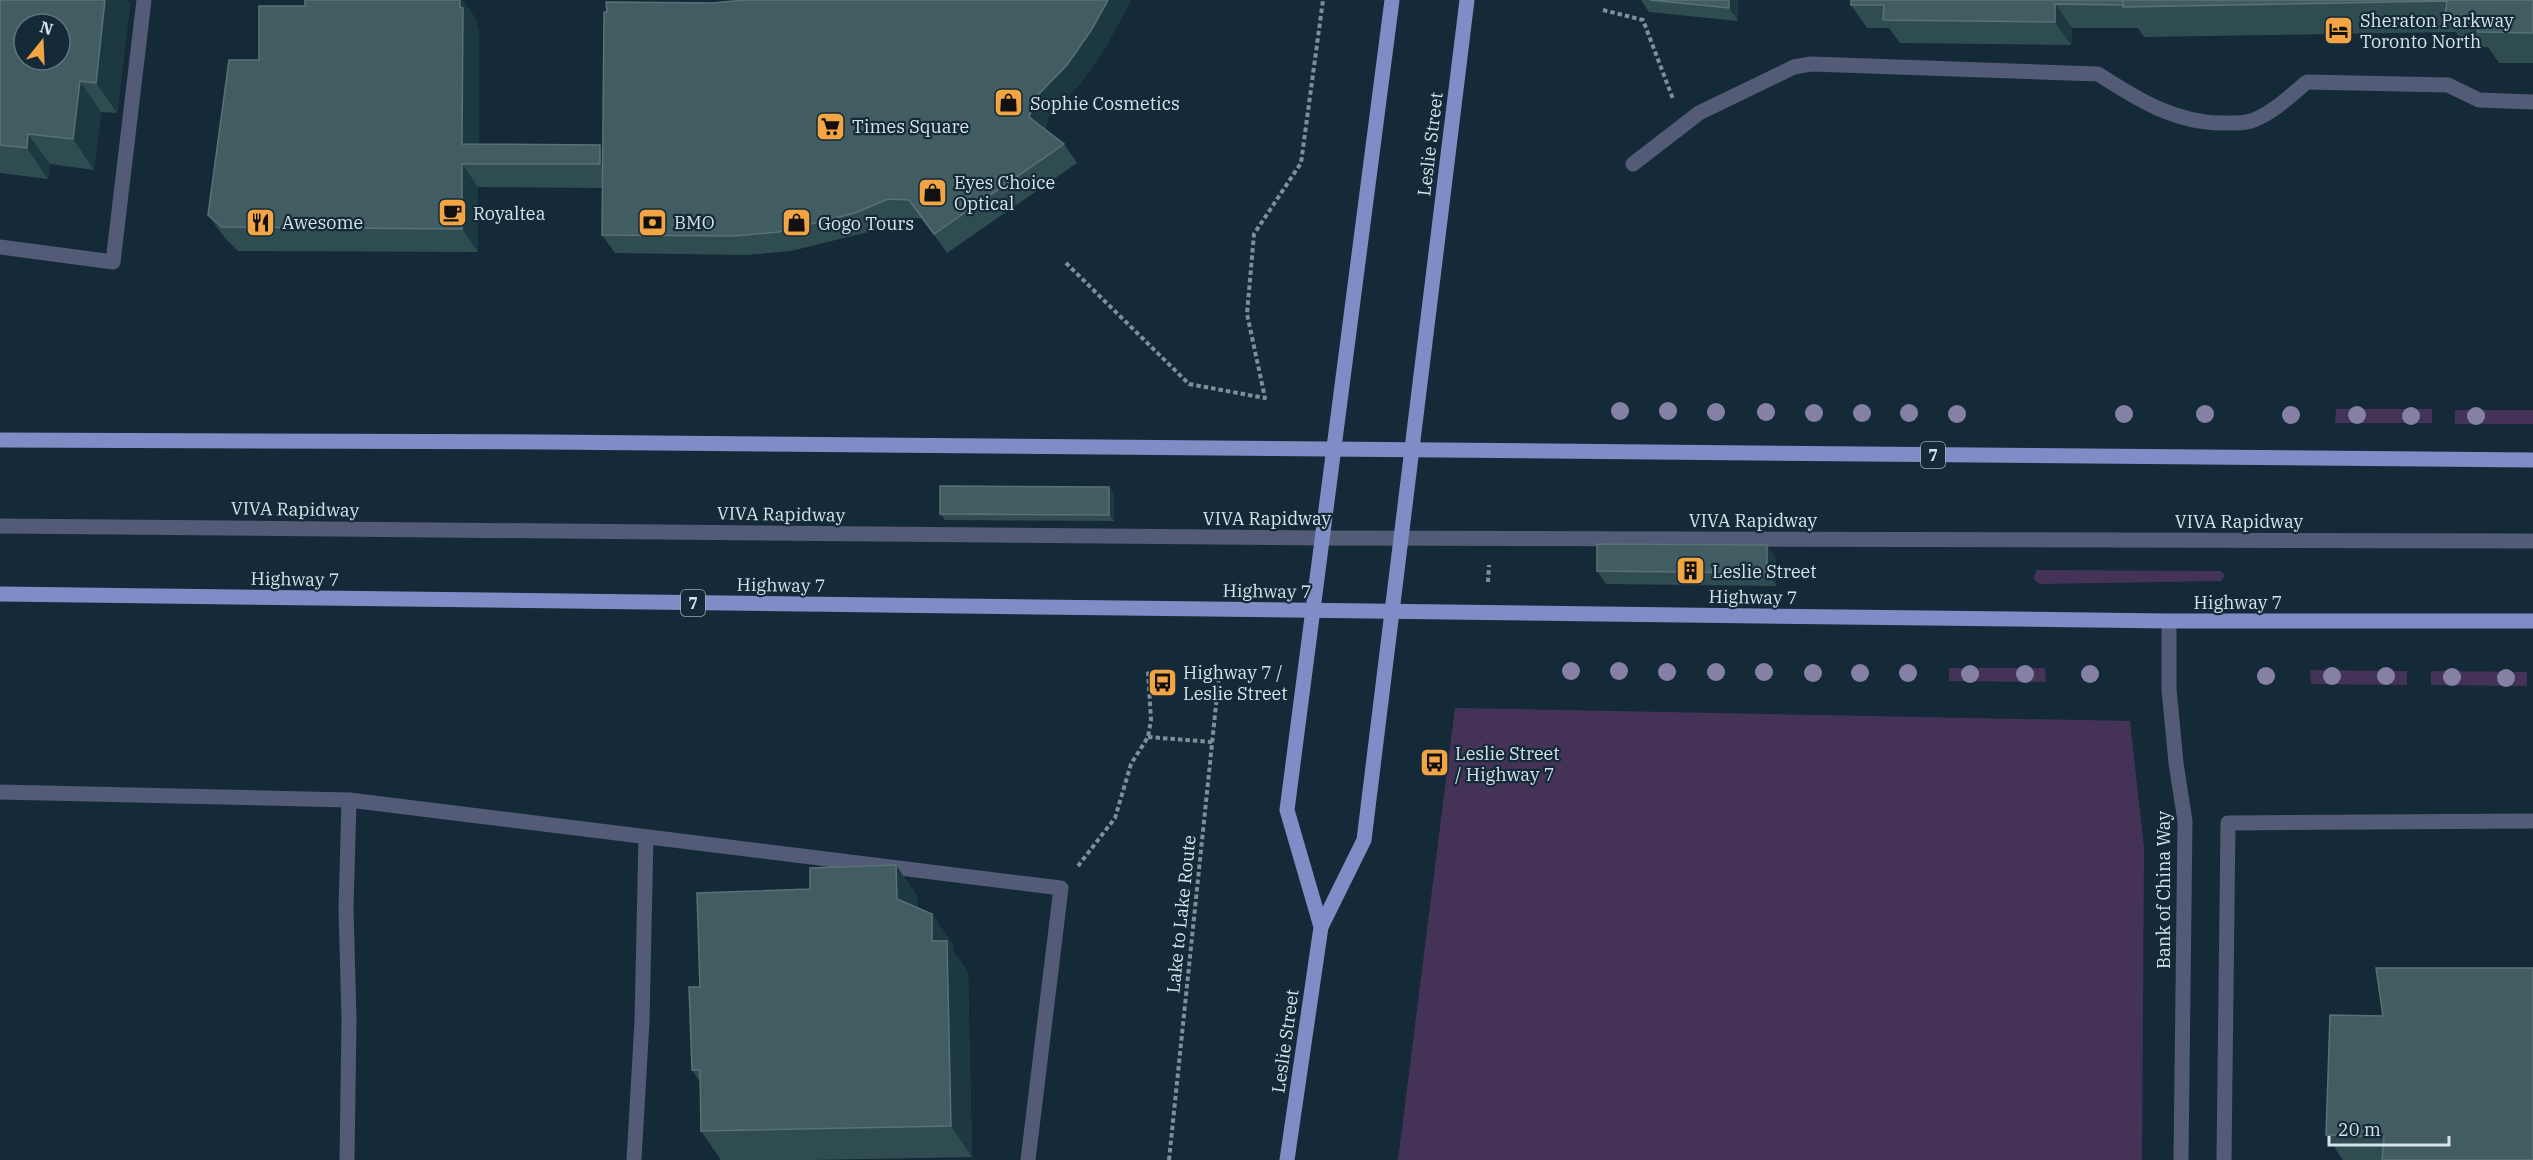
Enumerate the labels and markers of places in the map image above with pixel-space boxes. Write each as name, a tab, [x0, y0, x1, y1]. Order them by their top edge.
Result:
place label: Sheraton Parkway Toronto North	[2360, 9, 2514, 53]
hotel icon: Sheraton Parkway Toronto North	[2323, 14, 2355, 46]
shop icon: Sophie Cosmetics	[993, 87, 1025, 119]
place label: Sophie Cosmetics	[1030, 92, 1180, 115]
supermarket icon: Times Square	[815, 110, 847, 142]
place label: Times Square	[852, 115, 969, 138]
place label: Eyes Choice Optical	[954, 171, 1055, 215]
shop icon: Eyes Choice Optical	[917, 176, 949, 208]
cafe icon: Royaltea	[436, 197, 468, 229]
place label: Royaltea	[473, 202, 546, 225]
restaurant icon: Awesome	[245, 206, 277, 238]
bank icon: BMO	[637, 206, 669, 238]
shop icon: Gogo Tours	[781, 207, 813, 239]
place label: Awesome	[282, 211, 363, 234]
place label: BMO	[674, 211, 715, 234]
place label: Gogo Tours	[818, 212, 914, 235]
building icon: Leslie Street	[1675, 555, 1707, 587]
place label: Leslie Street	[1712, 560, 1817, 583]
place label: Highway 7 / Leslie Street	[1183, 661, 1288, 705]
bus stop icon: Highway 7 / Leslie Street	[1146, 666, 1178, 698]
place label: Leslie Street / Highway 7	[1455, 742, 1560, 786]
bus stop icon: Leslie Street / Highway 7	[1418, 747, 1450, 779]

